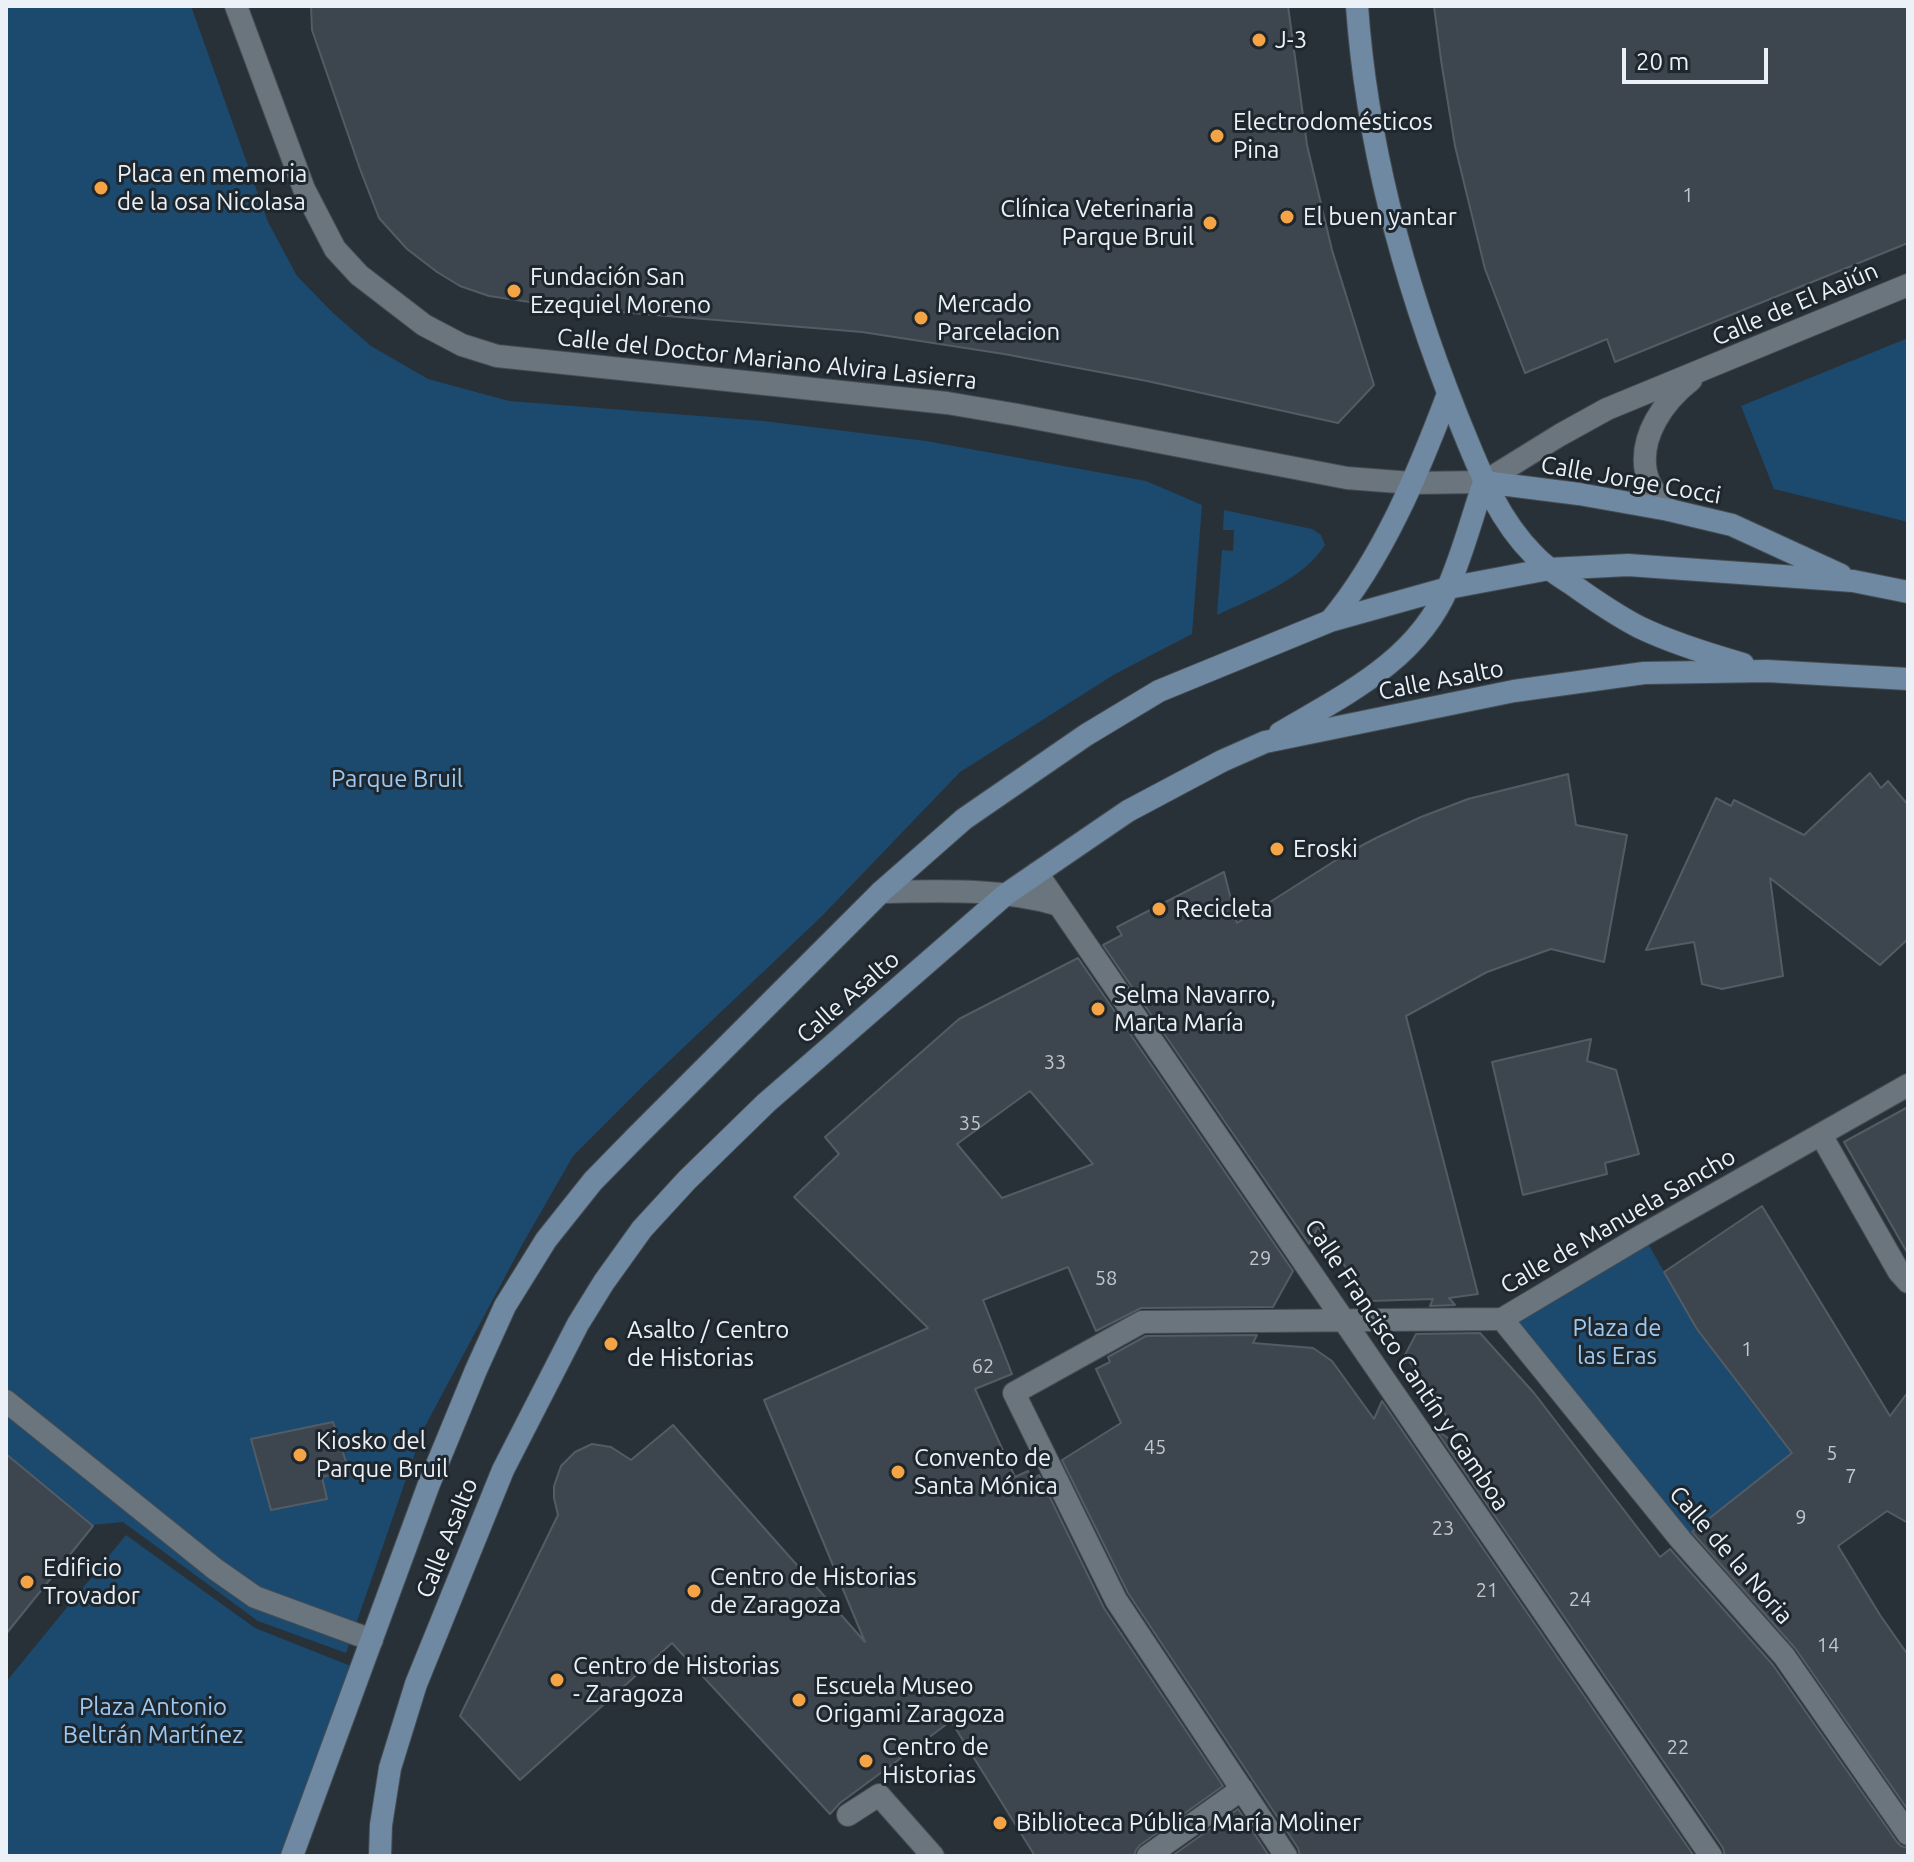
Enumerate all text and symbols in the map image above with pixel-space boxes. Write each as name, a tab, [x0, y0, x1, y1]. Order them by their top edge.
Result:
place label: J-3	[1275, 26, 1307, 54]
marker: J-3	[1250, 31, 1268, 49]
scale bar	[1626, 32, 1772, 82]
text: 20 m	[1636, 48, 1689, 75]
place label: Electrodomésticos Pina	[1233, 108, 1433, 164]
marker: Electrodomésticos Pina	[1208, 127, 1226, 145]
place label: Placa en memoria de la osa Nicolasa	[117, 160, 307, 216]
marker: Placa en memoria de la osa Nicolasa	[92, 179, 110, 197]
house number: 1	[1682, 183, 1694, 207]
place label: Clínica Veterinaria Parque Bruil	[1000, 195, 1194, 251]
place label: El buen yantar	[1303, 203, 1457, 231]
marker: El buen yantar	[1278, 208, 1296, 226]
marker: Clínica Veterinaria Parque Bruil	[1201, 214, 1219, 232]
street label: Calle de El Aaiún	[1708, 256, 1882, 352]
place label: Fundación San Ezequiel Moreno	[530, 263, 711, 319]
marker: Fundación San Ezequiel Moreno	[505, 282, 523, 300]
place label: Mercado Parcelacion	[937, 290, 1060, 346]
marker: Mercado Parcelacion	[912, 309, 930, 327]
street label: Calle del Doctor Mariano Alvira Lasierra	[556, 323, 978, 395]
street label: Calle Jorge Cocci	[1539, 450, 1723, 510]
street label: Calle Asalto	[1376, 654, 1506, 706]
park label: Parque Bruil	[331, 765, 463, 793]
place label: Eroski	[1293, 835, 1358, 863]
marker: Eroski	[1268, 840, 1286, 858]
place label: Recicleta	[1175, 895, 1273, 923]
marker: Recicleta	[1150, 900, 1168, 918]
street label: Calle Asalto	[791, 945, 905, 1049]
place label: Selma Navarro, Marta María	[1114, 981, 1276, 1037]
marker: Selma Navarro, Marta María	[1089, 1000, 1107, 1018]
house number: 33	[1044, 1050, 1066, 1074]
house number: 35	[959, 1111, 981, 1135]
street label: Calle de Manuela Sancho	[1495, 1142, 1741, 1300]
street label: Calle Francisco Cantín y Gamboa	[1298, 1214, 1516, 1516]
house number: 29	[1249, 1246, 1271, 1270]
house number: 58	[1095, 1266, 1117, 1290]
park label: Plaza de las Eras	[1572, 1314, 1662, 1370]
place label: Asalto / Centro de Historias	[627, 1316, 789, 1372]
marker: Asalto / Centro de Historias	[602, 1335, 620, 1353]
house number: 1	[1741, 1337, 1753, 1361]
house number: 62	[972, 1354, 994, 1378]
place label: Kiosko del Parque Bruil	[316, 1427, 448, 1483]
house number: 45	[1144, 1435, 1166, 1459]
house number: 5	[1826, 1441, 1838, 1465]
place label: Convento de Santa Mónica	[914, 1444, 1058, 1500]
marker: Kiosko del Parque Bruil	[291, 1446, 309, 1464]
marker: Convento de Santa Mónica	[889, 1463, 907, 1481]
house number: 7	[1845, 1464, 1857, 1488]
street label: Calle Asalto	[410, 1474, 484, 1602]
street label: Calle de la Noria	[1663, 1480, 1799, 1630]
house number: 9	[1795, 1505, 1807, 1529]
house number: 23	[1432, 1516, 1454, 1540]
place label: Edificio Trovador	[43, 1554, 140, 1610]
place label: Centro de Historias de Zaragoza	[710, 1563, 917, 1619]
marker: Edificio Trovador	[18, 1573, 36, 1591]
house number: 21	[1476, 1578, 1498, 1602]
marker: Centro de Historias de Zaragoza	[685, 1582, 703, 1600]
house number: 24	[1569, 1587, 1591, 1611]
house number: 14	[1817, 1633, 1839, 1657]
place label: Centro de Historias - Zaragoza	[573, 1652, 780, 1708]
marker: Centro de Historias - Zaragoza	[548, 1671, 566, 1689]
place label: Escuela Museo Origami Zaragoza	[815, 1672, 1005, 1728]
marker: Escuela Museo Origami Zaragoza	[790, 1691, 808, 1709]
park label: Plaza Antonio Beltrán Martínez	[63, 1693, 243, 1749]
place label: Centro de Historias	[882, 1733, 989, 1789]
house number: 22	[1667, 1735, 1689, 1759]
marker: Centro de Historias	[857, 1752, 875, 1770]
place label: Biblioteca Pública María Moliner	[1016, 1809, 1361, 1837]
marker: Biblioteca Pública María Moliner	[991, 1814, 1009, 1832]

